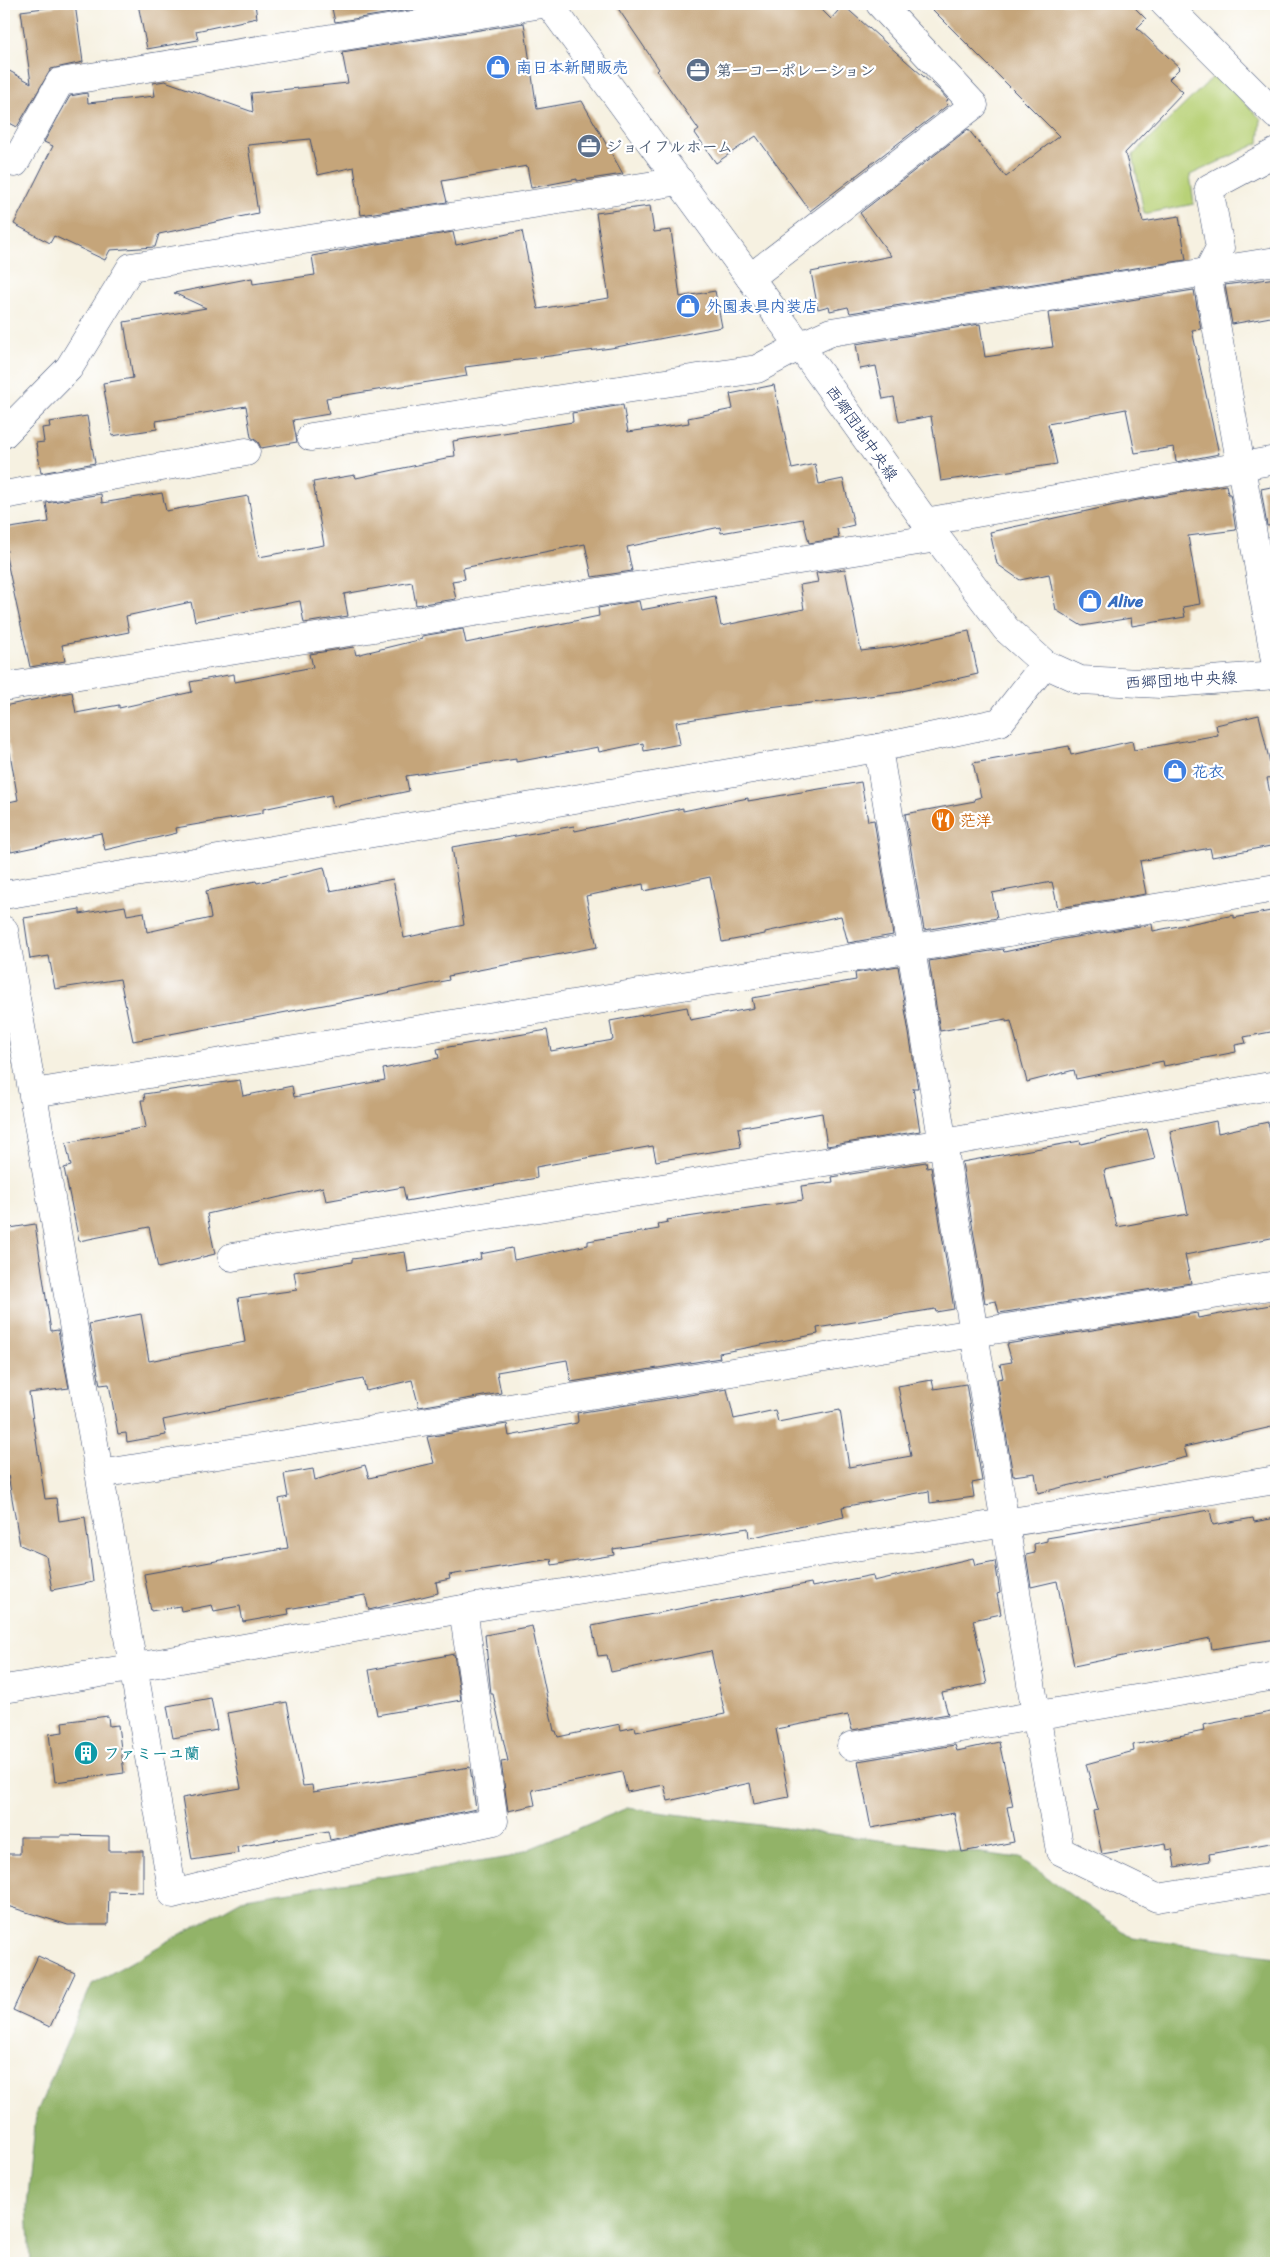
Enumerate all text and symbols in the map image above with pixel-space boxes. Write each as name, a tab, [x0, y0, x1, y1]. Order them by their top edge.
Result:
place label: 南日本新聞販売	[516, 53, 628, 82]
shop icon: 南日本新聞販売	[485, 54, 511, 80]
place label: 第一コーポレーション	[716, 56, 876, 85]
office icon: 第一コーポレーション	[685, 57, 711, 83]
place label: ジョイフルホーム	[606, 132, 733, 161]
office icon: ジョイフルホーム	[576, 133, 602, 159]
place label: 外園表具内装店	[706, 292, 818, 321]
shop icon: 外園表具内装店	[675, 293, 701, 319]
street label: 西郷団地中央線	[818, 379, 906, 487]
place label: Alive	[1107, 587, 1144, 616]
shop icon: Alive	[1077, 588, 1103, 614]
street label: 西郷団地中央線	[1124, 663, 1238, 697]
place label: 花衣	[1192, 757, 1224, 786]
shop icon: 花衣	[1162, 758, 1188, 784]
place label: 茫洋	[960, 806, 992, 835]
restaurant icon: 茫洋	[930, 807, 956, 833]
place label: ファミーユ蘭	[104, 1739, 200, 1768]
building icon: ファミーユ蘭	[73, 1740, 99, 1766]

